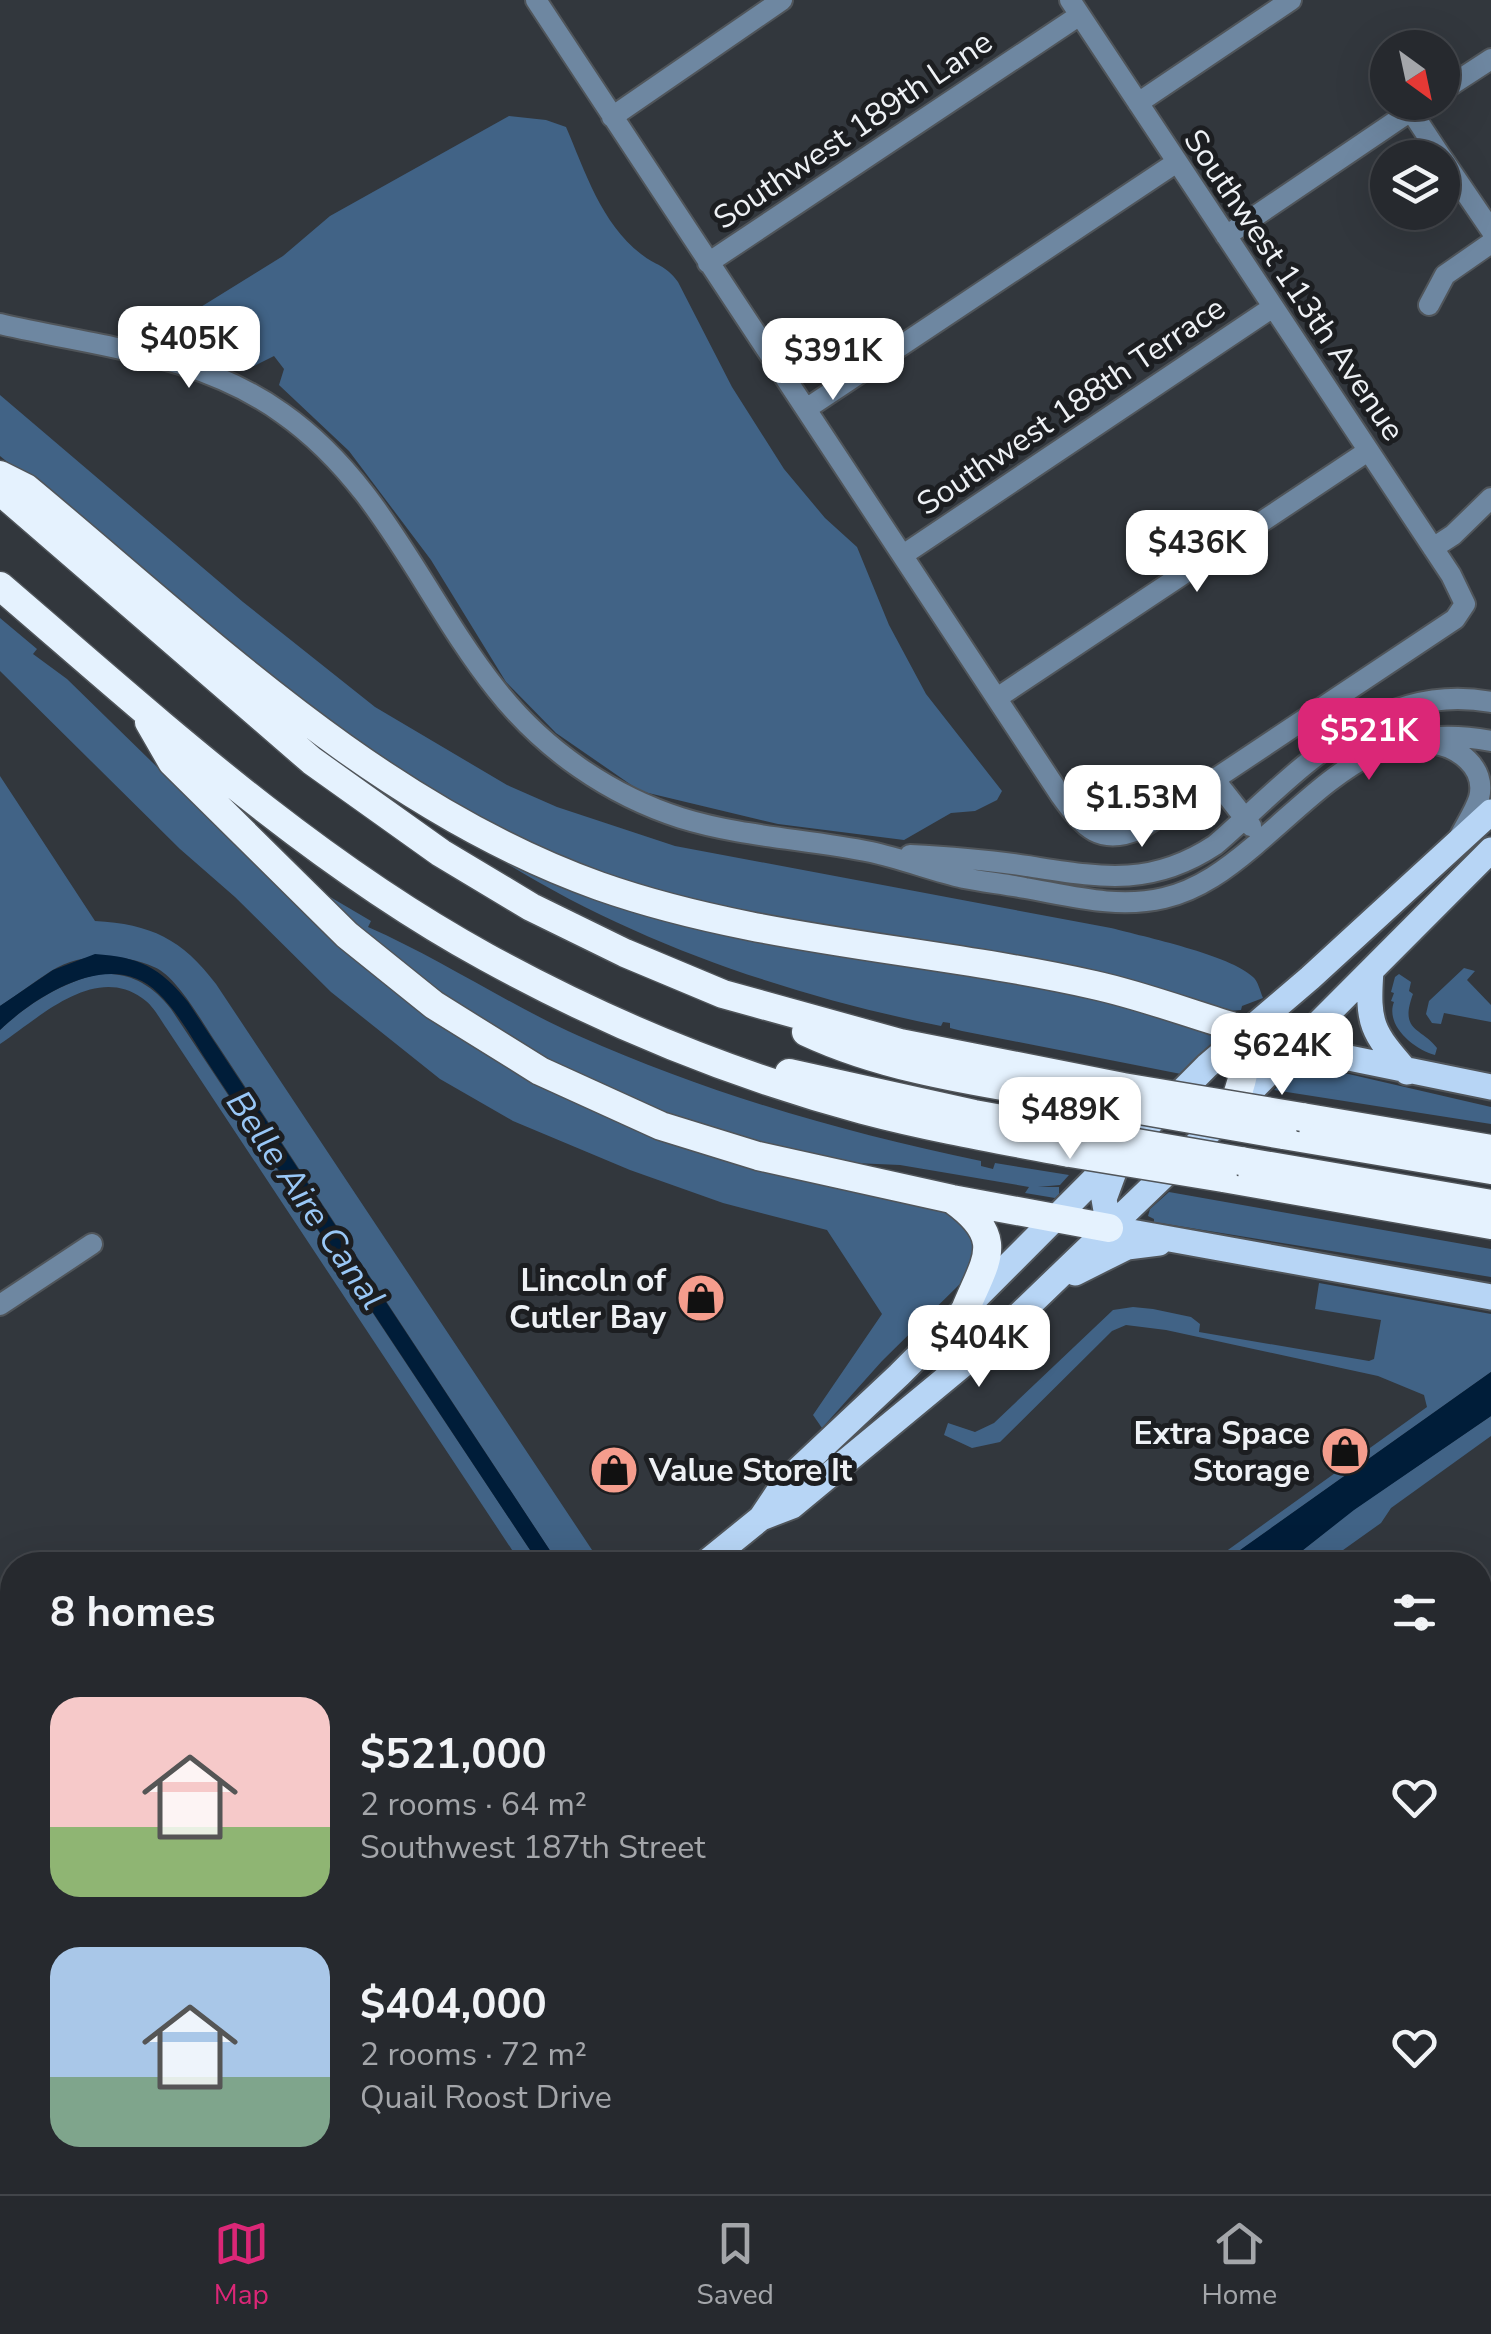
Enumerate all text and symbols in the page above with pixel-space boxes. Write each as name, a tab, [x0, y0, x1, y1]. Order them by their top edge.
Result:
street label: Southwest 189th Lane	[705, 21, 1001, 239]
north arrow	[1370, 30, 1460, 120]
map controls	[1370, 30, 1460, 230]
street label: Southwest 113th Avenue	[1174, 121, 1414, 449]
button: layers	[1370, 140, 1460, 230]
street label: Southwest 188th Terrace	[908, 287, 1234, 525]
pin: $405K	[119, 306, 259, 391]
text: $405K	[140, 317, 238, 360]
pin: $391K	[763, 318, 903, 403]
text: $391K	[784, 329, 882, 372]
pin: $436K	[1127, 510, 1267, 595]
text: $436K	[1148, 521, 1246, 564]
pin: $521K	[1299, 698, 1439, 783]
text: $521K	[1320, 709, 1418, 752]
pin: $1.53M	[1061, 765, 1223, 850]
text: $1.53M	[1086, 776, 1198, 819]
pin: $624K	[1212, 1013, 1352, 1098]
text: $624K	[1233, 1024, 1331, 1067]
pin: $489K	[1000, 1077, 1140, 1162]
water label: Belle Aire Canal	[215, 1081, 397, 1319]
text: $489K	[1021, 1088, 1119, 1131]
place label: Lincoln of Cutler Bay	[509, 1259, 667, 1339]
shop icon: Lincoln of Cutler Bay	[675, 1272, 727, 1324]
pin: $404K	[909, 1305, 1049, 1390]
text: $404K	[930, 1316, 1028, 1359]
place label: Extra Space Storage	[1134, 1412, 1310, 1492]
shop icon: Extra Space Storage	[1319, 1425, 1371, 1477]
shop icon: Value Store It	[588, 1444, 640, 1496]
place label: Value Store It	[648, 1449, 853, 1492]
text: 8 homes	[50, 1584, 215, 1641]
icon: filters	[1387, 1585, 1442, 1640]
text: $521,000	[360, 1726, 547, 1783]
icon: home	[130, 1737, 250, 1857]
icon: heart	[1387, 1770, 1442, 1825]
text: 2 rooms · 64 m²	[360, 1783, 587, 1826]
text: Southwest 187th Street	[360, 1826, 706, 1869]
text: $404,000	[360, 1976, 547, 2033]
icon: home	[130, 1987, 250, 2107]
icon: heart	[1387, 2020, 1442, 2075]
text: 2 rooms · 72 m²	[360, 2033, 587, 2076]
text: Quail Roost Drive	[360, 2076, 612, 2119]
tab: Map	[214, 2216, 269, 2314]
tab: Saved	[697, 2216, 774, 2314]
tab: Home	[1201, 2216, 1277, 2314]

